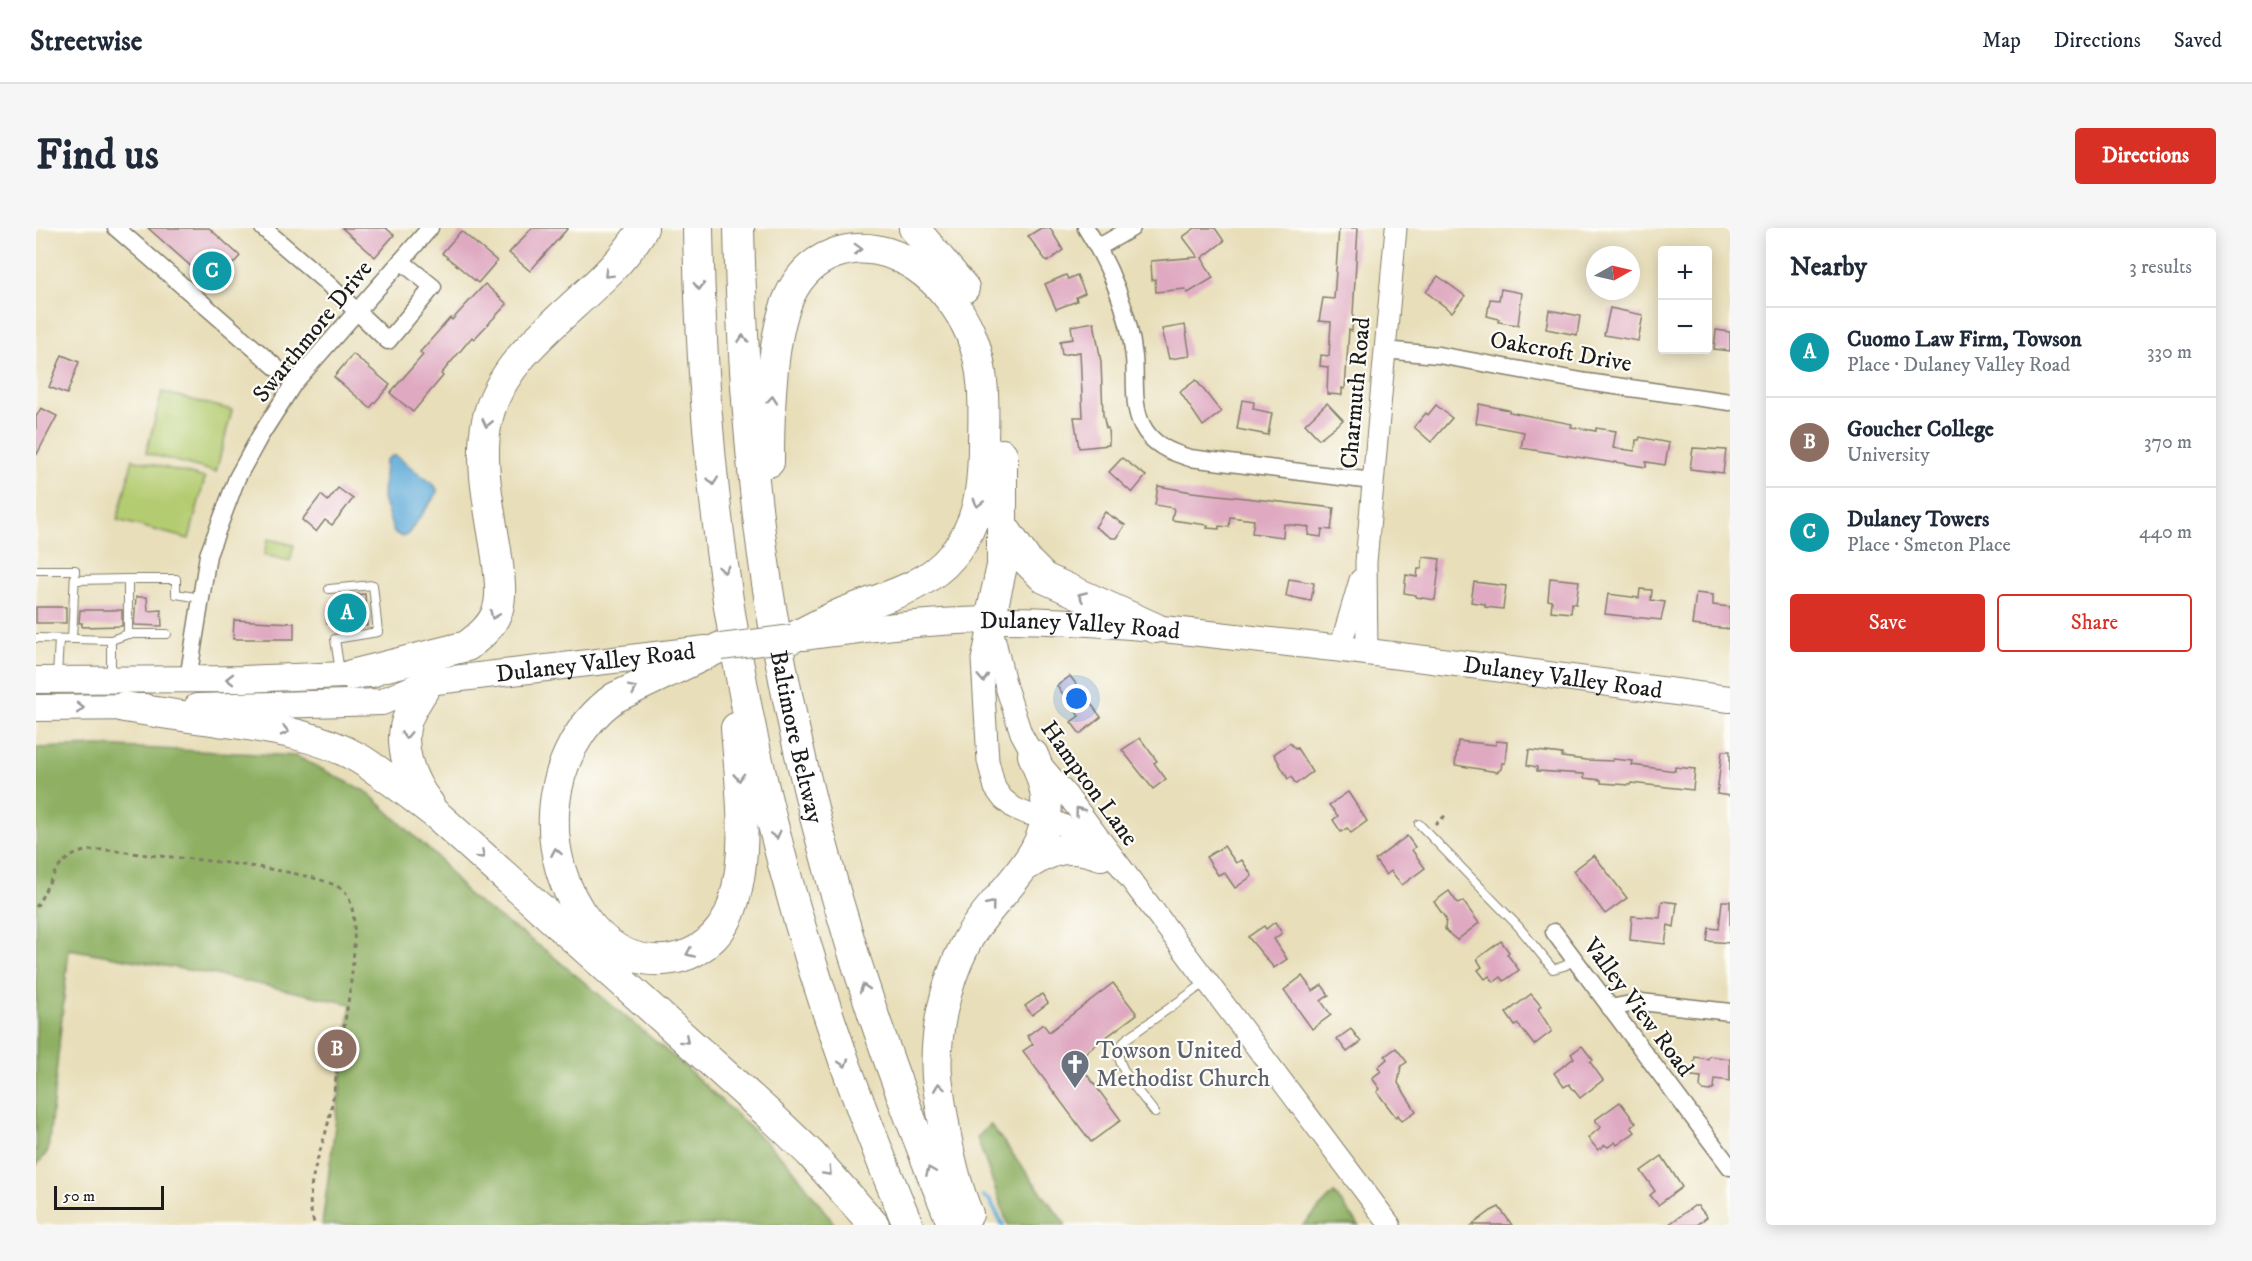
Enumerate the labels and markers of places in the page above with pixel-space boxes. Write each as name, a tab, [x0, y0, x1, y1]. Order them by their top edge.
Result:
pin: C	[192, 248, 231, 294]
pin: A	[328, 590, 366, 636]
pin: B	[318, 1026, 356, 1072]
place label: Towson United Methodist Church	[1096, 1036, 1271, 1094]
church icon: Towson United Methodist Church	[1059, 1048, 1091, 1090]

